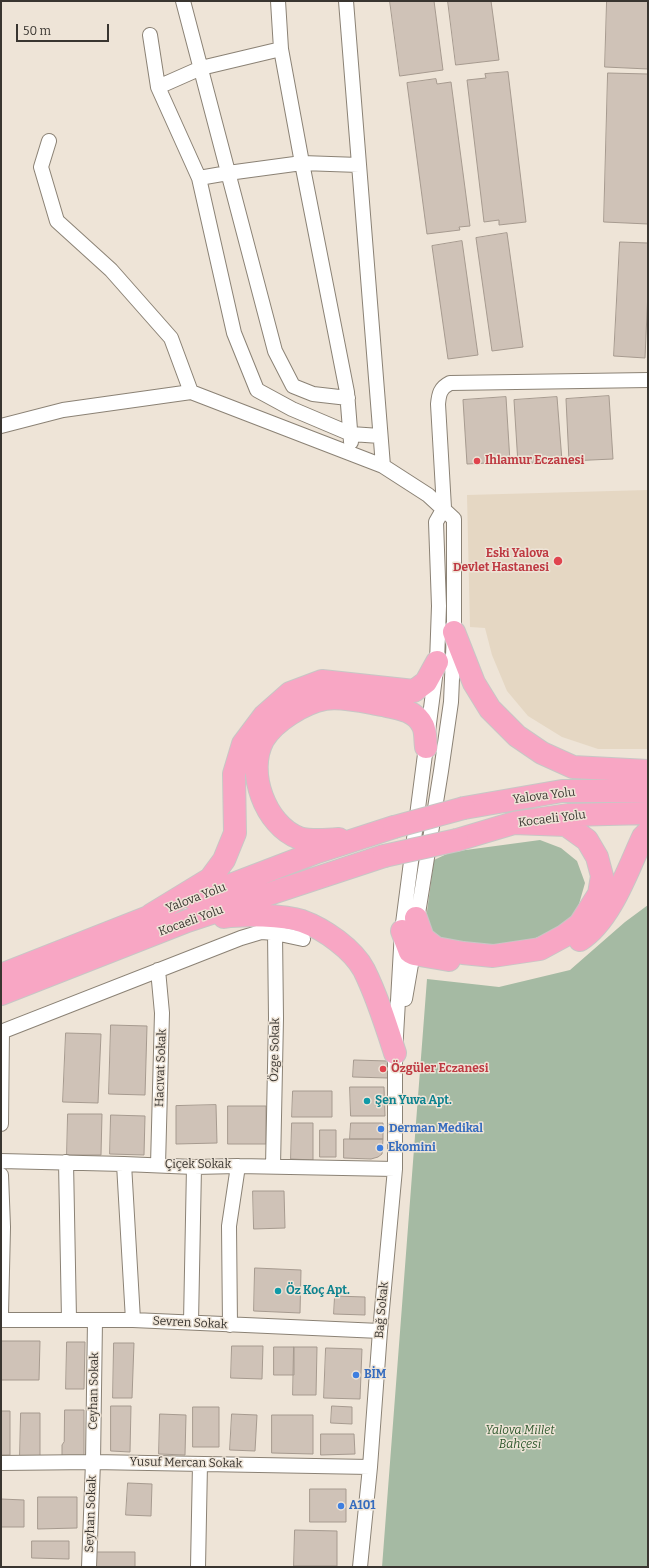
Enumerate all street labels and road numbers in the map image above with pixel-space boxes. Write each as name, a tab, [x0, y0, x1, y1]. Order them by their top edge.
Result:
street label: Yalova Yolu	[512, 785, 576, 807]
street label: Kocaeli̇ Yolu	[517, 808, 587, 830]
street label: Yalova Yolu	[164, 880, 228, 916]
street label: Kocaeli̇ Yolu	[157, 903, 225, 939]
street label: Özge Sokak	[267, 1018, 283, 1082]
street label: Hacıvat Sokak	[152, 1029, 170, 1107]
street label: Çiçek Sokak	[165, 1158, 231, 1172]
street label: Bağ Sokak	[372, 1281, 392, 1339]
street label: Sevren Sokak	[152, 1314, 228, 1332]
street label: Ceyhan Sokak	[86, 1352, 102, 1430]
street label: Yusuf Mercan Sokak	[130, 1455, 242, 1471]
street label: Seyhan Sokak	[82, 1475, 100, 1553]

